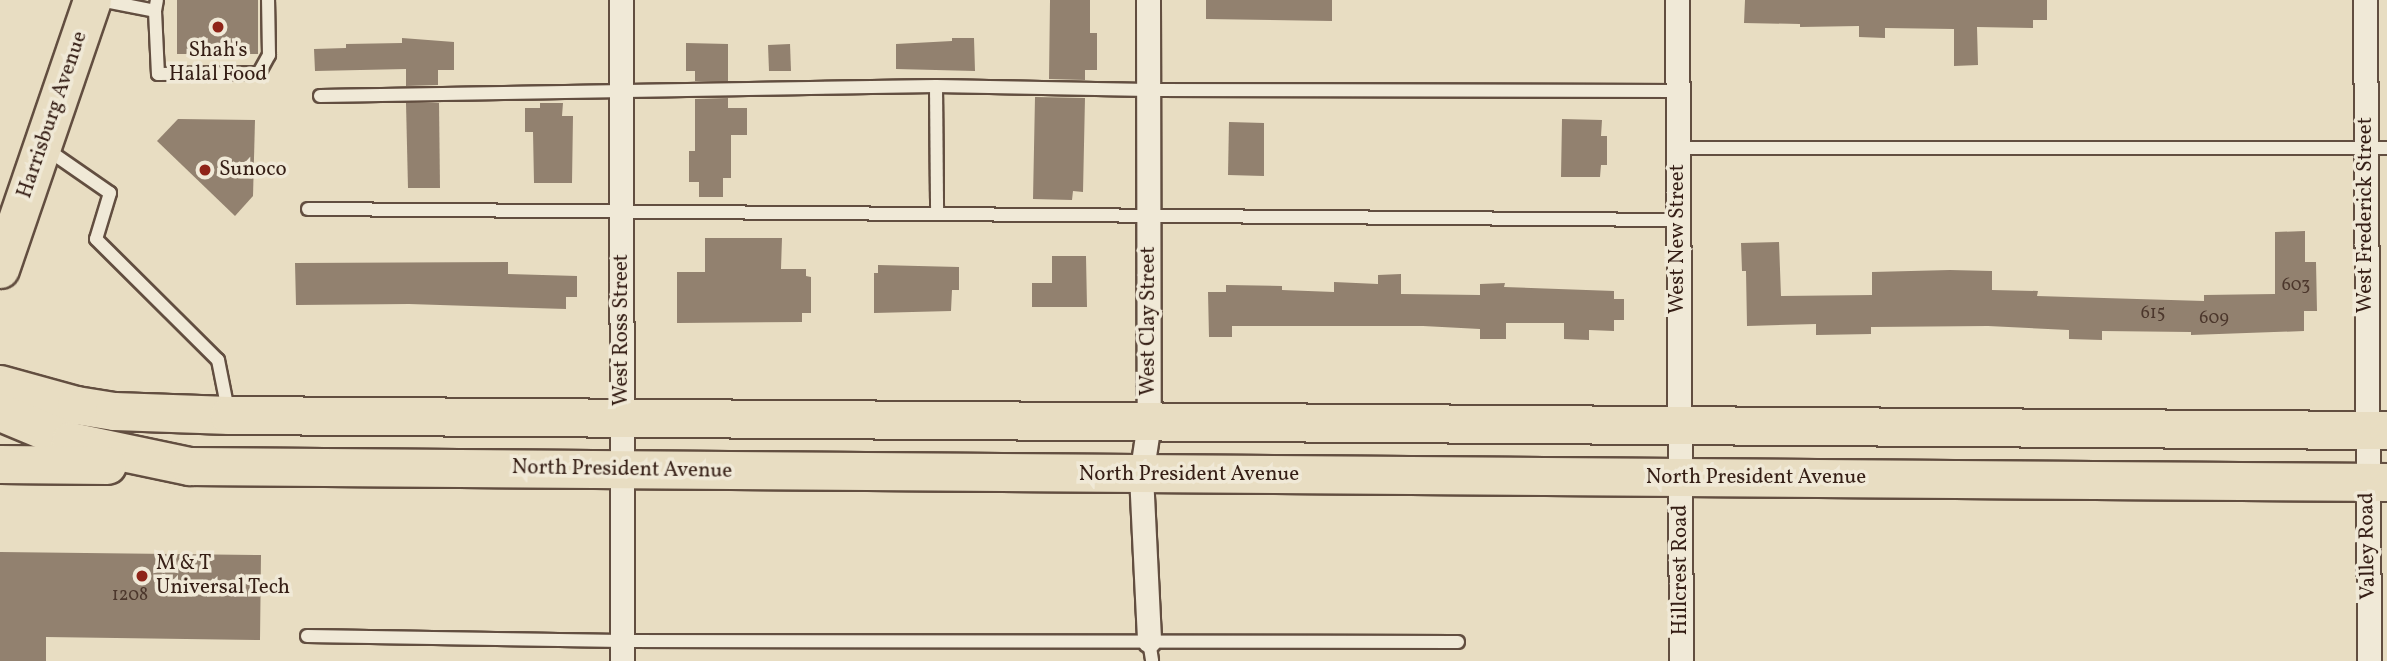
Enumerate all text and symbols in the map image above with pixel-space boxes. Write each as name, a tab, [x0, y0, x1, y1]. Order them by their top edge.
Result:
marker: Shah's Halal Food	[210, 19, 226, 35]
street label: Harrisburg Avenue	[13, 28, 93, 202]
place label: Shah's Halal Food	[169, 38, 267, 88]
street label: West Frederick Street	[2353, 117, 2379, 313]
place label: Sunoco	[219, 157, 287, 183]
marker: Sunoco	[197, 162, 213, 178]
street label: West New Street	[1665, 164, 1691, 314]
street label: West Clay Street	[1136, 246, 1162, 396]
street label: West Ross Street	[609, 254, 635, 406]
house number: 603	[2282, 275, 2310, 297]
house number: 615	[2141, 303, 2165, 325]
house number: 609	[2199, 308, 2229, 330]
street label: North President Avenue	[512, 455, 732, 485]
street label: North President Avenue	[1079, 462, 1299, 488]
street label: North President Avenue	[1646, 465, 1866, 491]
street label: Valley Road	[2354, 492, 2382, 600]
street label: Hillcrest Road	[1668, 505, 1694, 635]
place label: M & T Universal Tech	[156, 551, 291, 601]
marker: M & T Universal Tech	[134, 568, 150, 584]
house number: 1208	[112, 585, 148, 607]

